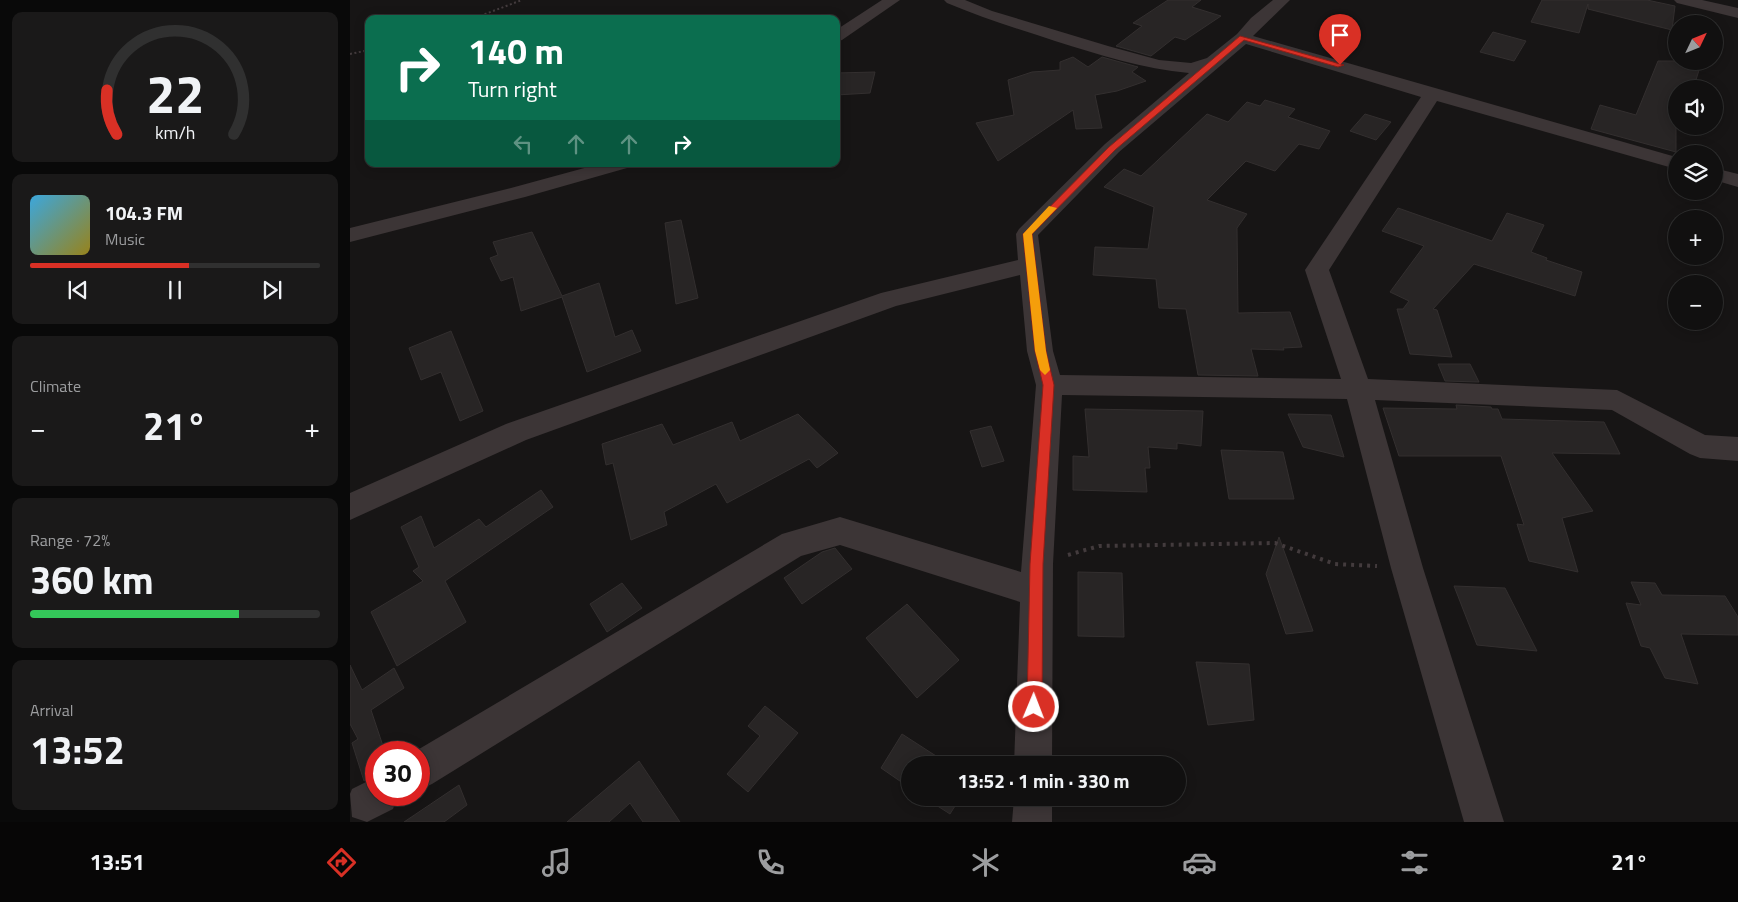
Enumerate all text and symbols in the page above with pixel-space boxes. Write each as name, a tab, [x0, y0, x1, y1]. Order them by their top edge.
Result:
pin	[1319, 14, 1361, 65]
north arrow	[1668, 15, 1722, 70]
map controls	[1668, 15, 1723, 330]
icon: arrive	[1326, 21, 1354, 49]
text: 140 m	[468, 24, 564, 78]
icon: right	[385, 35, 450, 100]
text: 22	[146, 54, 204, 133]
text: Turn right	[468, 72, 557, 106]
button: sound	[1668, 80, 1723, 135]
text: km/h	[155, 119, 195, 146]
icon: left	[509, 130, 537, 158]
icon: ahead	[562, 130, 590, 158]
icon: ahead	[615, 130, 643, 158]
icon: right	[668, 130, 696, 158]
button: layers	[1668, 145, 1723, 200]
text: 104.3 FM	[105, 198, 183, 227]
button: +	[1668, 210, 1723, 265]
text: Music	[105, 227, 145, 251]
button: −	[1668, 275, 1723, 330]
icon: previous	[64, 276, 92, 304]
icon: pause	[161, 276, 189, 304]
icon: next	[258, 276, 286, 304]
text: Climate	[30, 374, 81, 398]
text: 21°	[143, 397, 207, 455]
text: −	[30, 406, 46, 449]
text: +	[304, 406, 320, 449]
text: Range · 72%	[30, 528, 110, 552]
text: 360 km	[30, 551, 154, 609]
position arrow	[1007, 680, 1059, 732]
text: Arrival	[30, 698, 73, 722]
text: 13:52	[30, 721, 125, 779]
speed limit sign: 30	[365, 741, 430, 806]
text: 13:52 · 1 min · 330 m	[957, 766, 1130, 795]
text: 13:51	[90, 845, 145, 879]
icon: directions	[324, 845, 359, 880]
icon: music	[539, 845, 574, 880]
icon: phone	[753, 845, 788, 880]
icon: climate	[968, 845, 1003, 880]
icon: car	[1182, 845, 1217, 880]
icon: filters	[1397, 845, 1432, 880]
text: 21°	[1611, 845, 1648, 879]

